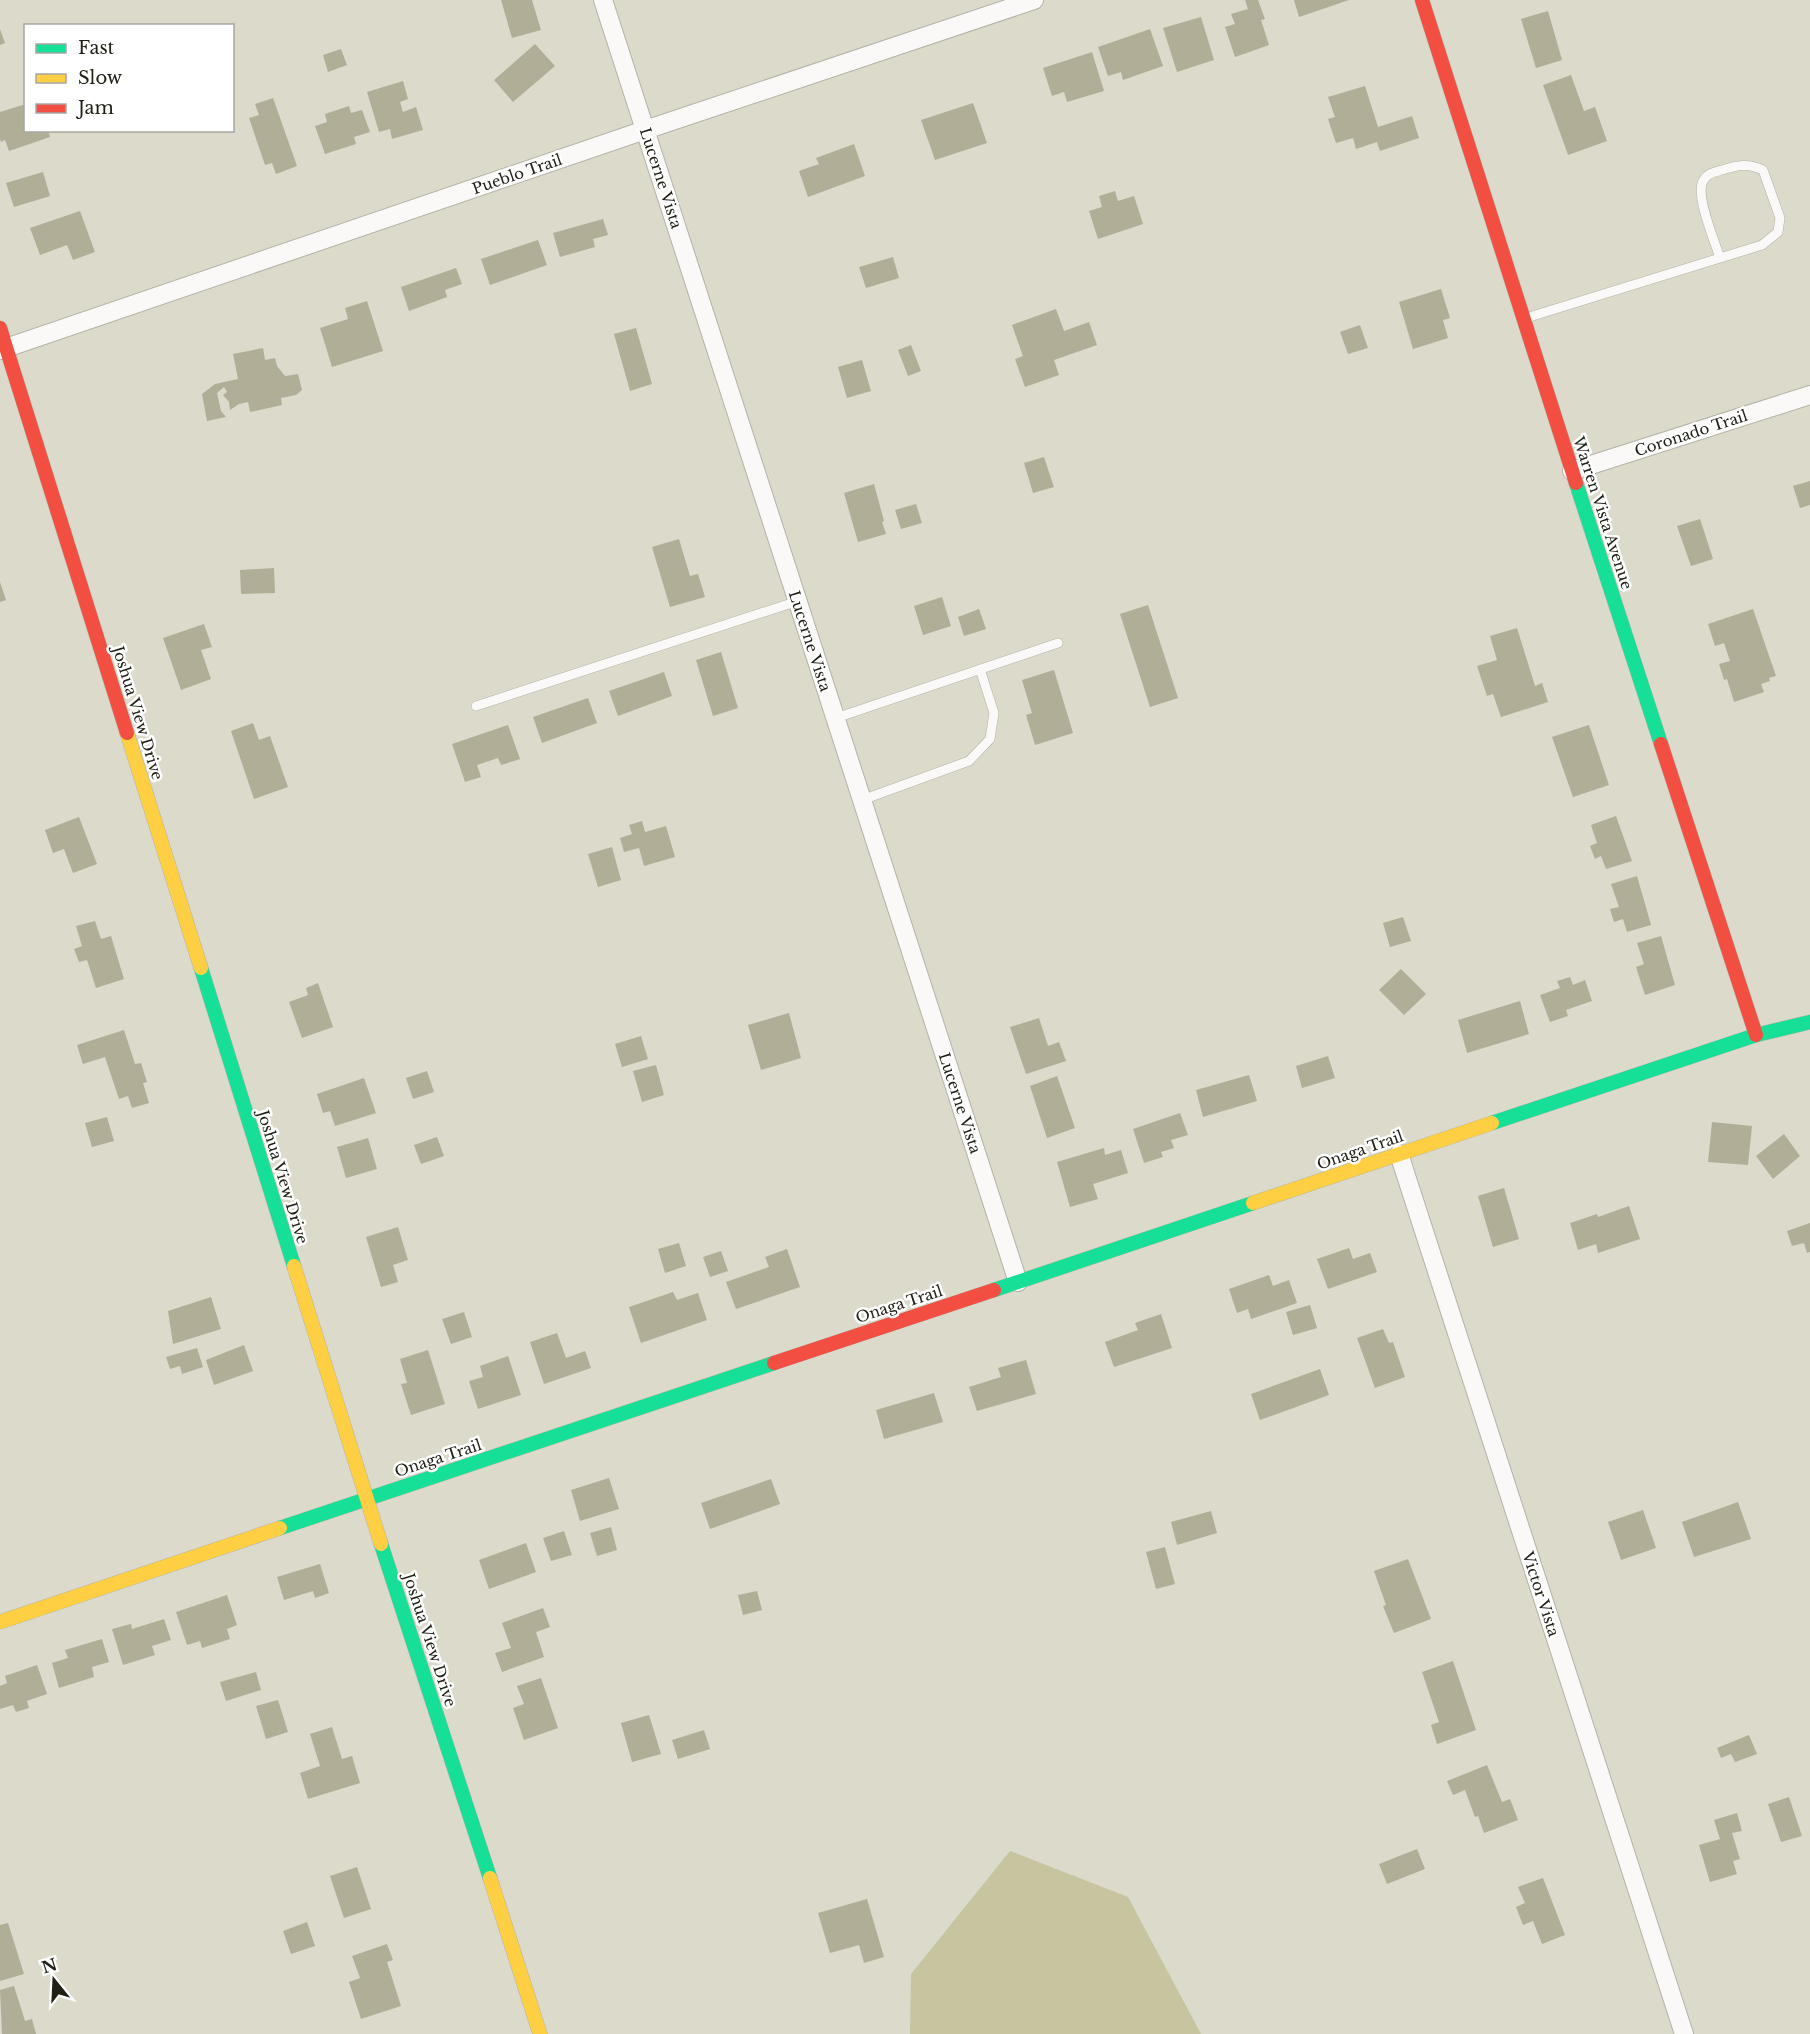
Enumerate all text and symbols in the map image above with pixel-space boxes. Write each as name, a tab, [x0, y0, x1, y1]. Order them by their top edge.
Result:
legend	[24, 24, 234, 132]
text: Fast	[78, 37, 115, 59]
text: Slow	[78, 67, 123, 89]
text: Jam	[76, 97, 114, 119]
street label: Lucerne Vista	[636, 125, 686, 231]
street label: Pueblo Trail	[470, 150, 565, 198]
street label: Coronado Trail	[1632, 406, 1750, 460]
street label: Warren Vista Avenue	[1569, 433, 1637, 592]
street label: Lucerne Vista	[785, 588, 835, 694]
street label: Joshua View Drive	[108, 642, 167, 782]
street label: Lucerne Vista	[935, 1050, 985, 1156]
street label: Joshua View Drive	[253, 1106, 312, 1246]
street label: Onaga Trail	[1314, 1126, 1406, 1174]
street label: Onaga Trail	[853, 1281, 945, 1327]
street label: Onaga Trail	[392, 1435, 484, 1481]
street label: Victor Vista	[1518, 1548, 1564, 1640]
street label: Joshua View Drive	[399, 1569, 461, 1709]
north arrow	[24, 1950, 84, 2010]
text: N	[39, 1954, 60, 1978]

